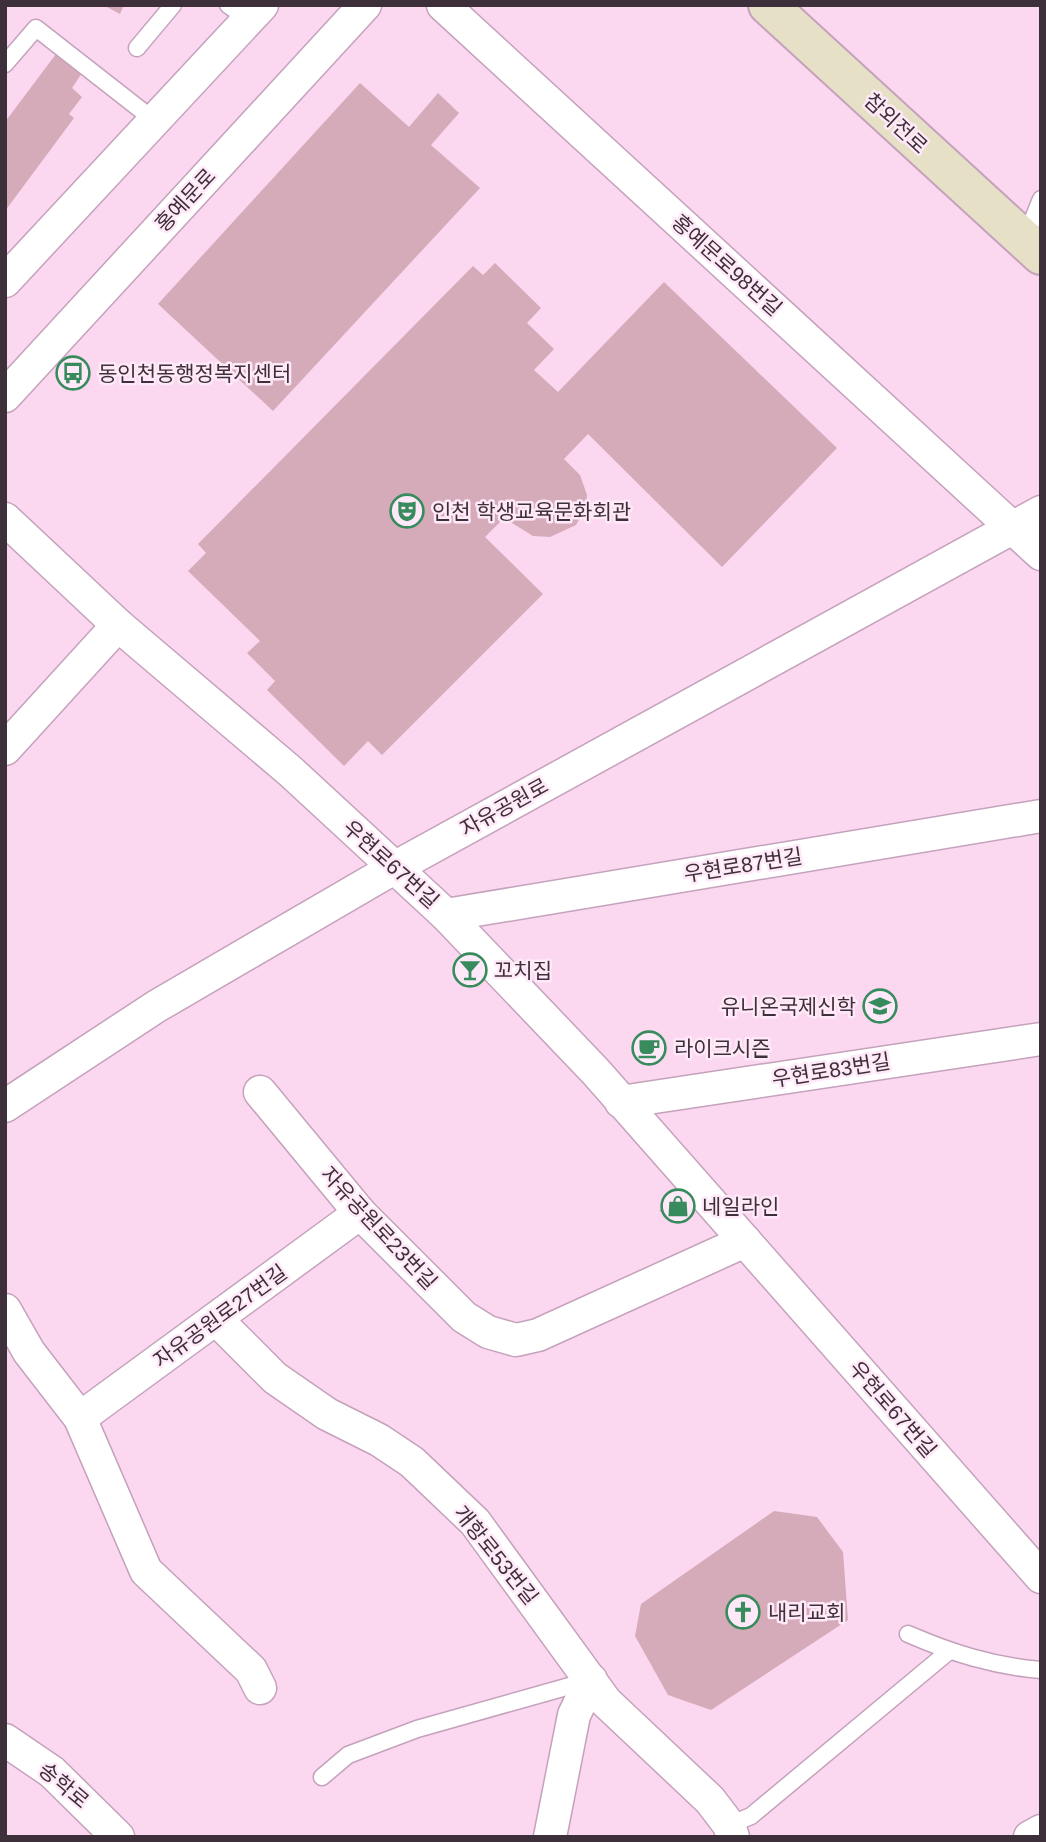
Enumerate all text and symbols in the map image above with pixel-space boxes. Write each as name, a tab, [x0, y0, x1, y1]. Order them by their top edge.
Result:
street label: 참외전로	[860, 88, 932, 158]
street label: 홍예문로	[150, 164, 220, 236]
street label: 홍예문로98번길	[668, 210, 786, 320]
bus stop icon: 동인천동행정복지센터	[54, 354, 92, 392]
place label: 동인천동행정복지센터	[98, 362, 291, 385]
theatre icon: 인천 학생교육문화회관	[388, 492, 426, 530]
place label: 인천 학생교육문화회관	[432, 500, 631, 523]
street label: 자유공원로	[456, 774, 552, 840]
street label: 우현로67번길	[339, 815, 443, 913]
street label: 우현로87번길	[682, 844, 804, 886]
bar icon: 꼬치집	[451, 951, 489, 989]
place label: 꼬치집	[494, 959, 552, 982]
school or university icon: 유니온국제신학	[861, 987, 899, 1025]
place label: 유니온국제신학	[721, 995, 856, 1018]
cafe icon: 라이크시즌	[630, 1029, 668, 1067]
place label: 라이크시즌	[674, 1037, 771, 1060]
street label: 우현로83번길	[770, 1049, 892, 1091]
street label: 자유공원로23번길	[317, 1162, 441, 1294]
shop icon: 네일라인	[659, 1187, 697, 1225]
place label: 네일라인	[702, 1195, 779, 1218]
street label: 자유공원로27번길	[149, 1260, 291, 1372]
street label: 우현로67번길	[845, 1356, 941, 1462]
street label: 개항로53번길	[449, 1501, 543, 1609]
church icon: 내리교회	[724, 1593, 762, 1631]
place label: 내리교회	[768, 1601, 845, 1624]
street label: 송학로	[34, 1758, 94, 1812]

